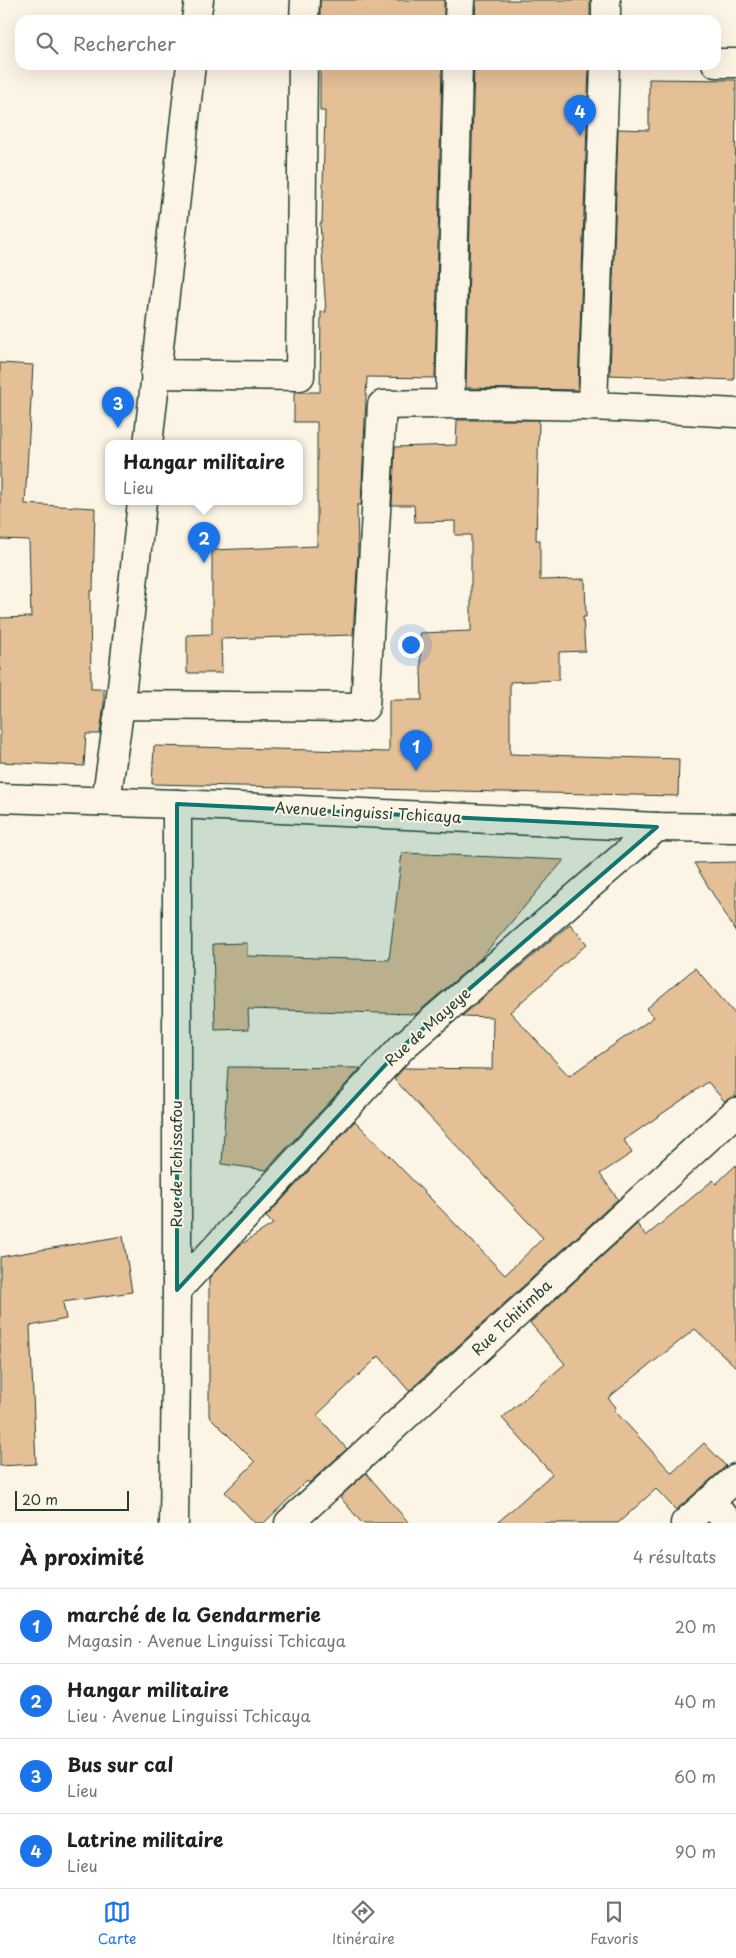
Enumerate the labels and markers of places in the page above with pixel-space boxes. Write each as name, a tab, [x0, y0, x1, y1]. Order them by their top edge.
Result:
pin: 4	[564, 95, 596, 136]
pin: 3	[102, 387, 134, 428]
pin: 2	[188, 522, 220, 563]
pin: 1	[400, 730, 432, 771]

